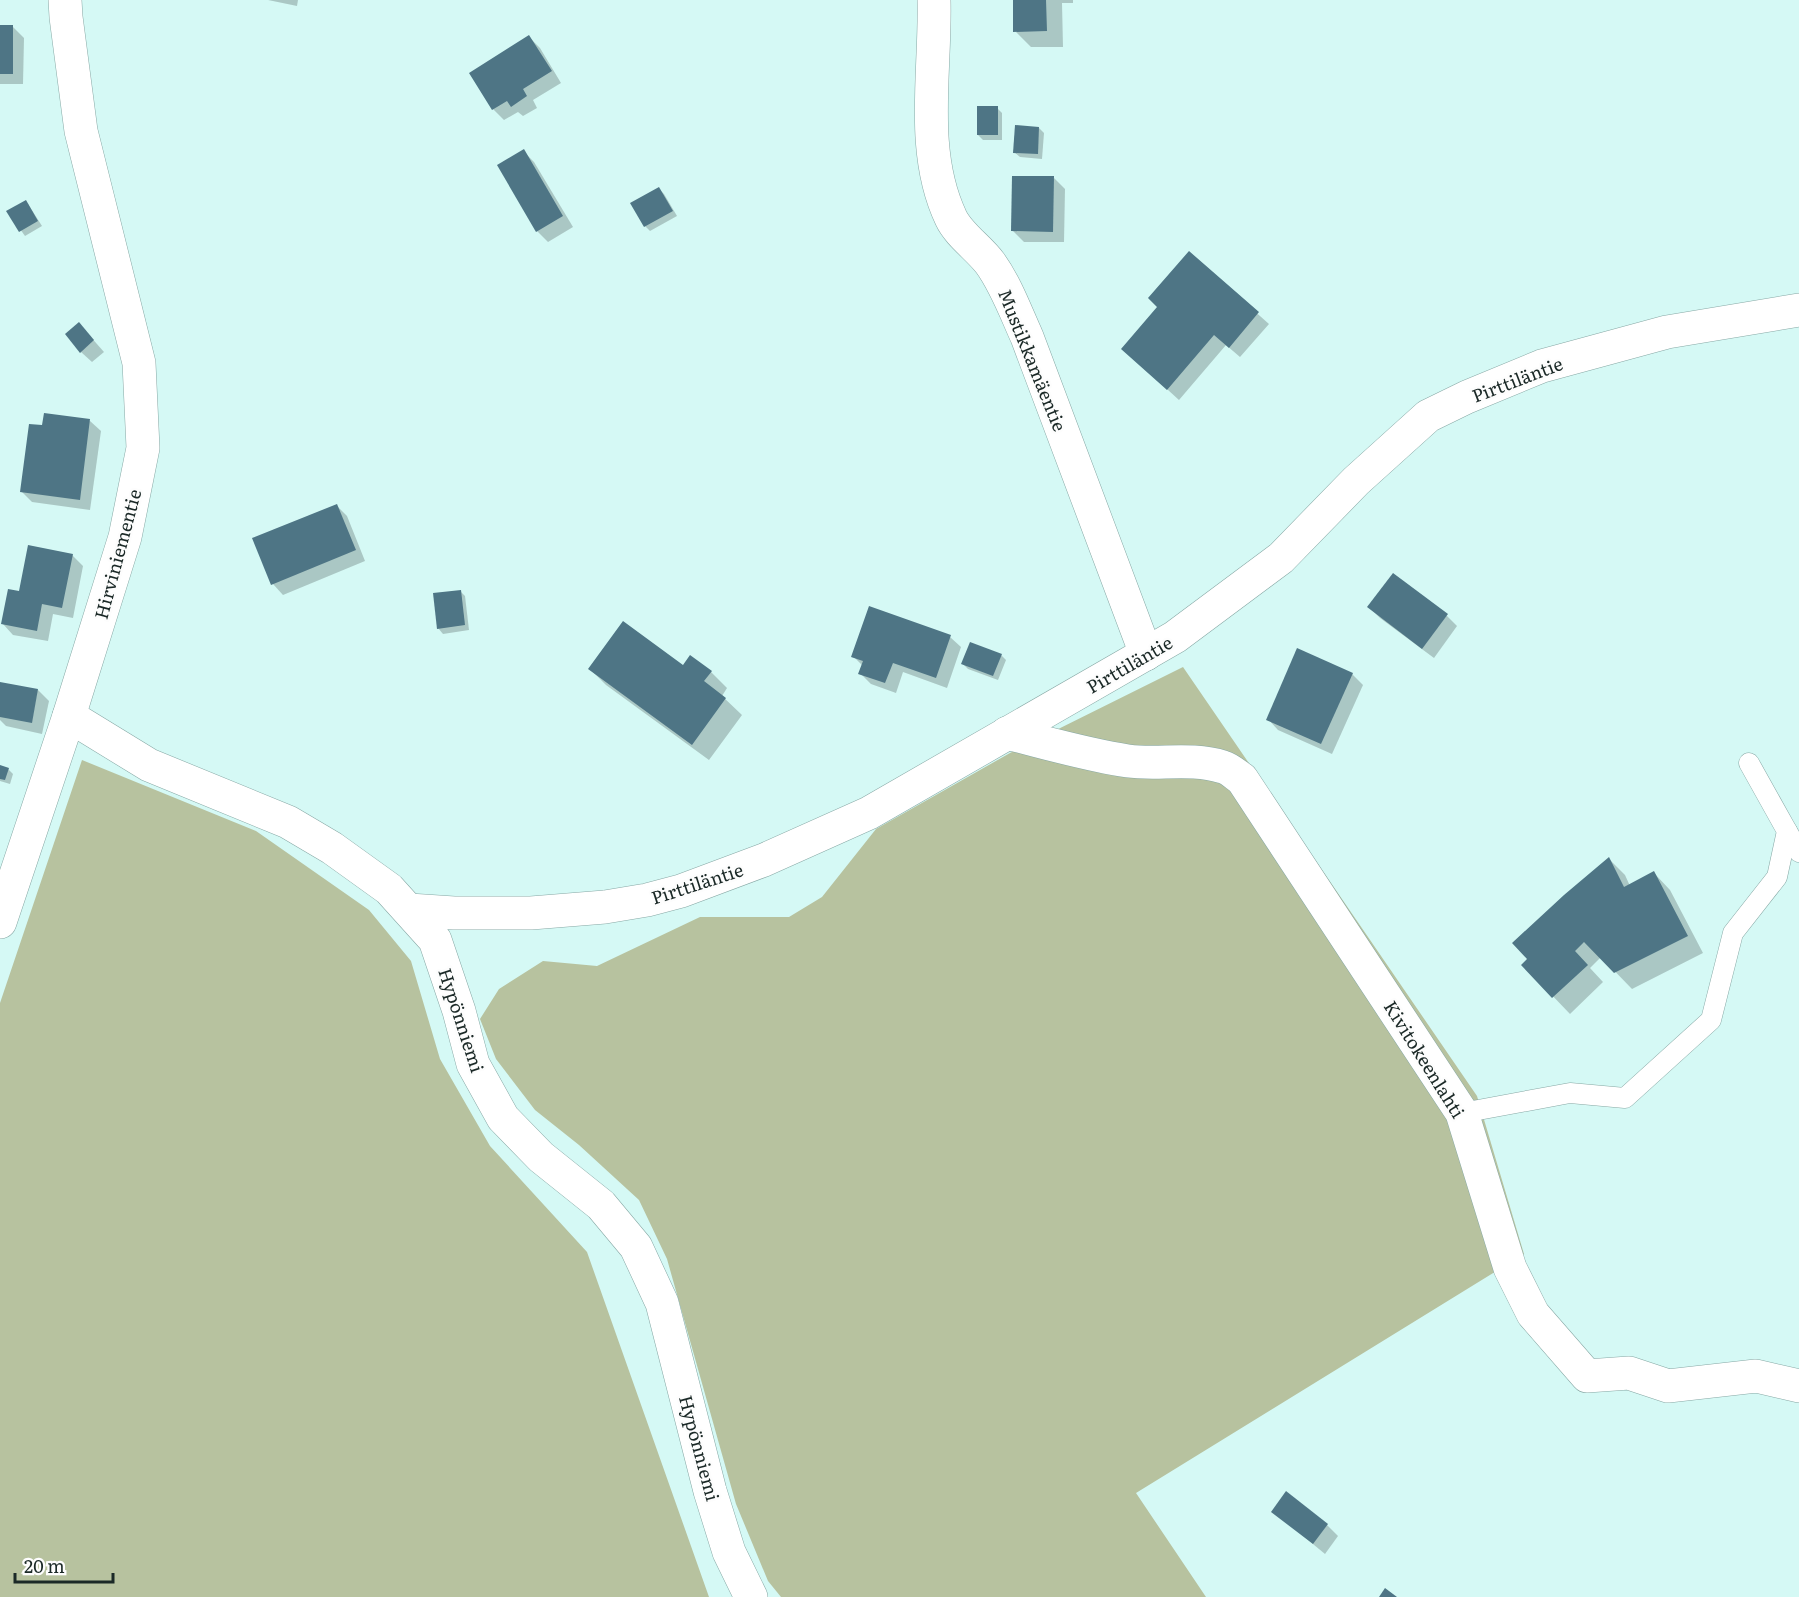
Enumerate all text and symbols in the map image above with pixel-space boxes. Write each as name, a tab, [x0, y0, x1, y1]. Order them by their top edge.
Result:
street label: Mustikkamäentie	[992, 285, 1074, 435]
street label: Pirttiläntie	[1468, 349, 1566, 409]
street label: Hirviniementie	[87, 486, 147, 622]
street label: Pirttiläntie	[1081, 628, 1177, 700]
street label: Pirttiläntie	[647, 855, 747, 911]
street label: Hypönniemi	[432, 964, 492, 1076]
street label: Kivitokeenlahti	[1378, 995, 1472, 1123]
street label: Hypönniemi	[673, 1392, 727, 1504]
scale bar	[15, 1546, 112, 1584]
text: 20 m	[24, 1552, 65, 1579]

